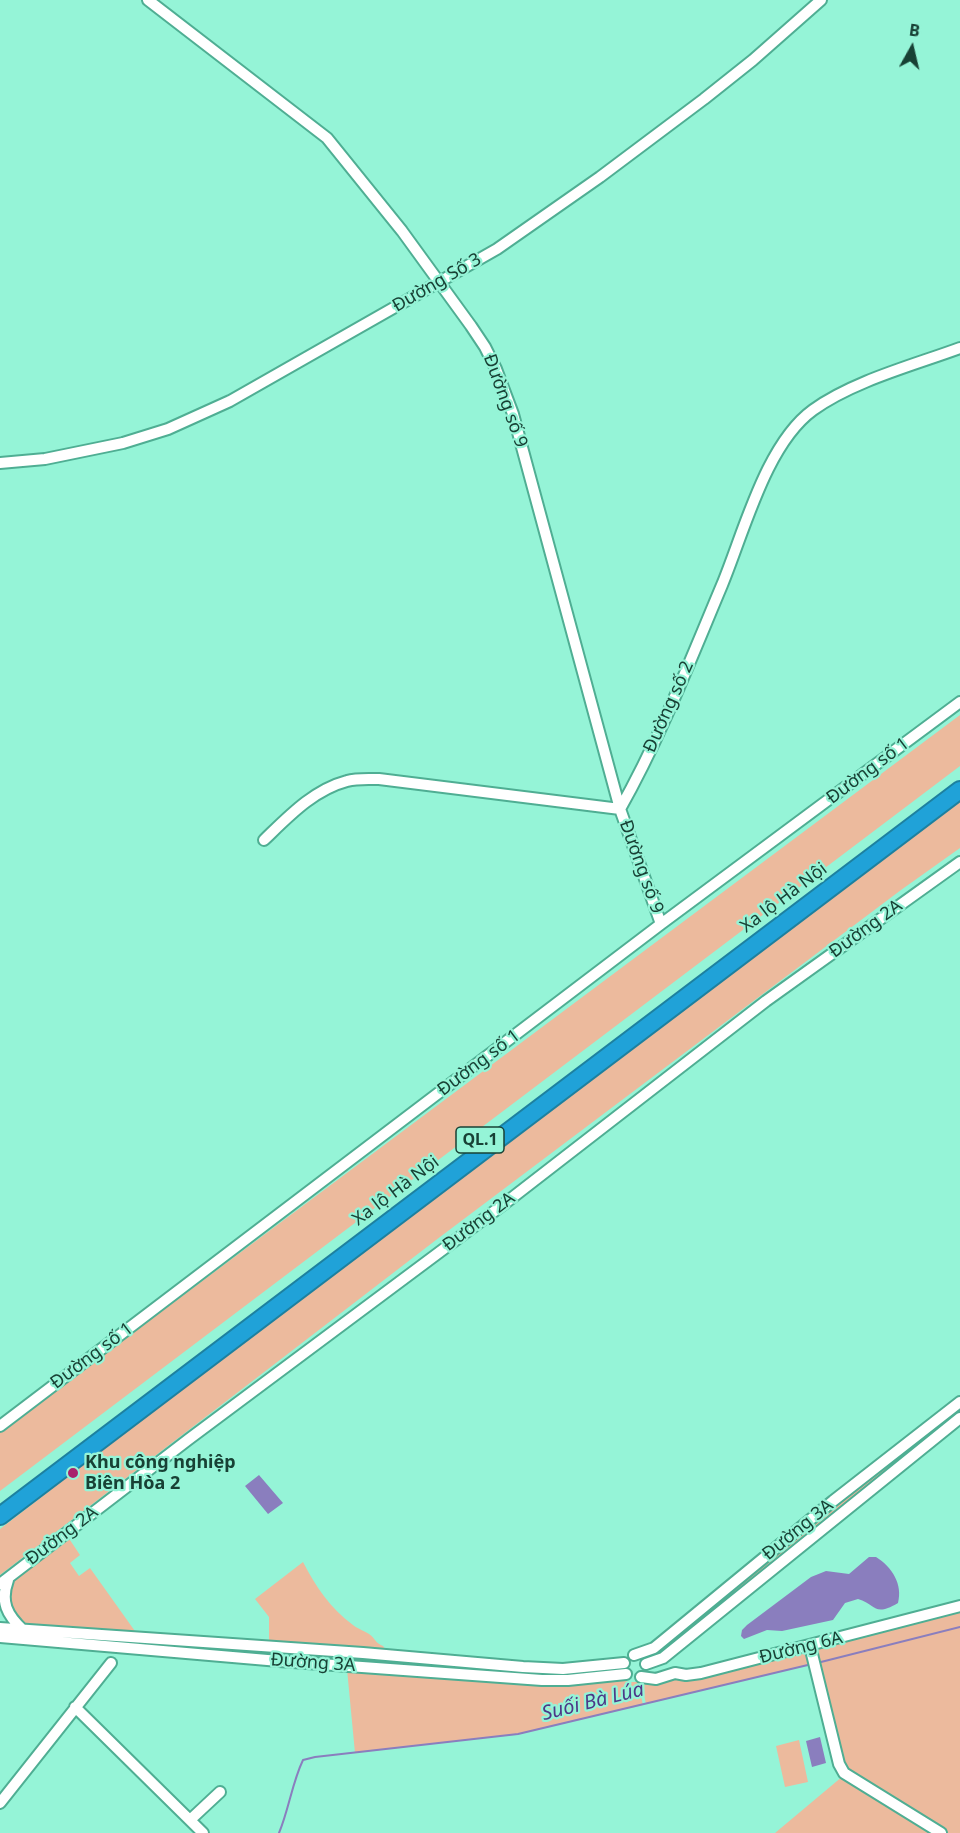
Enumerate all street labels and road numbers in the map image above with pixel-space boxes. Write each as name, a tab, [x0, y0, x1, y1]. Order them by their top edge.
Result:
street label: Đường Số 3	[389, 249, 485, 317]
street label: Đường số 9	[478, 351, 532, 451]
street label: Đường số 2	[639, 658, 699, 756]
street label: Đường số 1	[822, 733, 914, 809]
street label: Đường số 9	[614, 817, 668, 917]
street label: Xa lộ Hà Nội	[736, 858, 832, 938]
street label: Đường 2A	[825, 895, 907, 963]
street label: Đường số 1	[433, 1025, 525, 1101]
road number: QL.1	[456, 1127, 504, 1153]
street label: Xa lộ Hà Nội	[348, 1151, 444, 1231]
street label: Đường 2A	[439, 1188, 519, 1256]
street label: Đường số 1	[46, 1318, 138, 1394]
street label: Đường 3A	[758, 1495, 838, 1565]
street label: Đường 2A	[22, 1502, 102, 1570]
street label: Đường 6A	[757, 1627, 845, 1669]
street label: Đường 3A	[270, 1649, 356, 1677]

